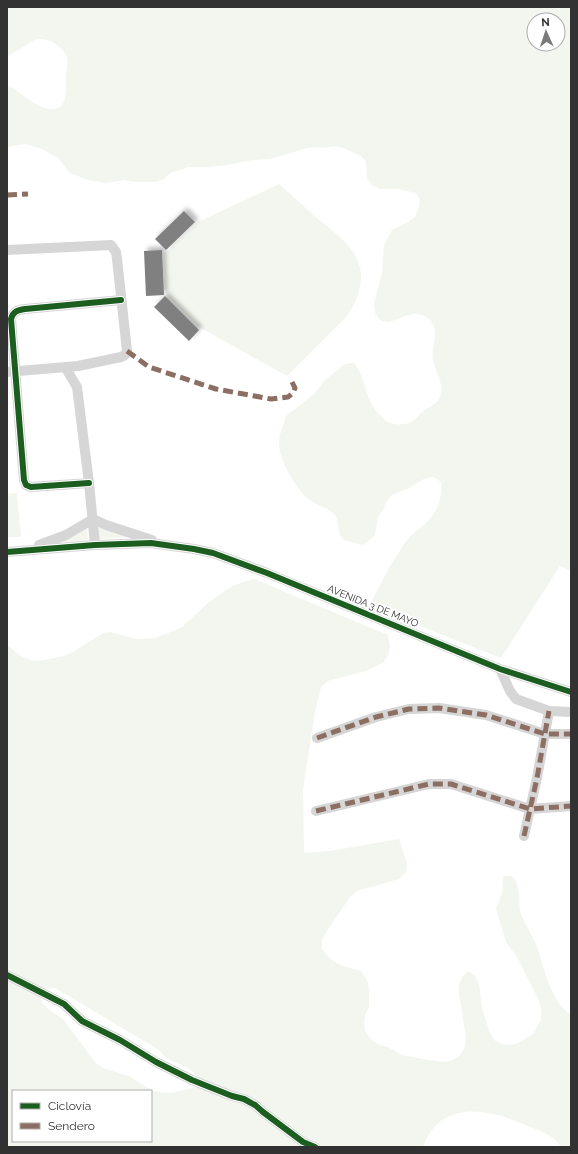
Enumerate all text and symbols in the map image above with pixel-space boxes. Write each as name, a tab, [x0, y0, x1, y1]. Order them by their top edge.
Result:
north arrow	[526, 12, 566, 52]
text: N	[541, 16, 550, 29]
street label: AVENIDA 3 DE MAYO	[326, 583, 421, 629]
legend	[12, 1090, 152, 1142]
text: Ciclovía	[48, 1099, 91, 1113]
text: Sendero	[48, 1119, 95, 1133]

